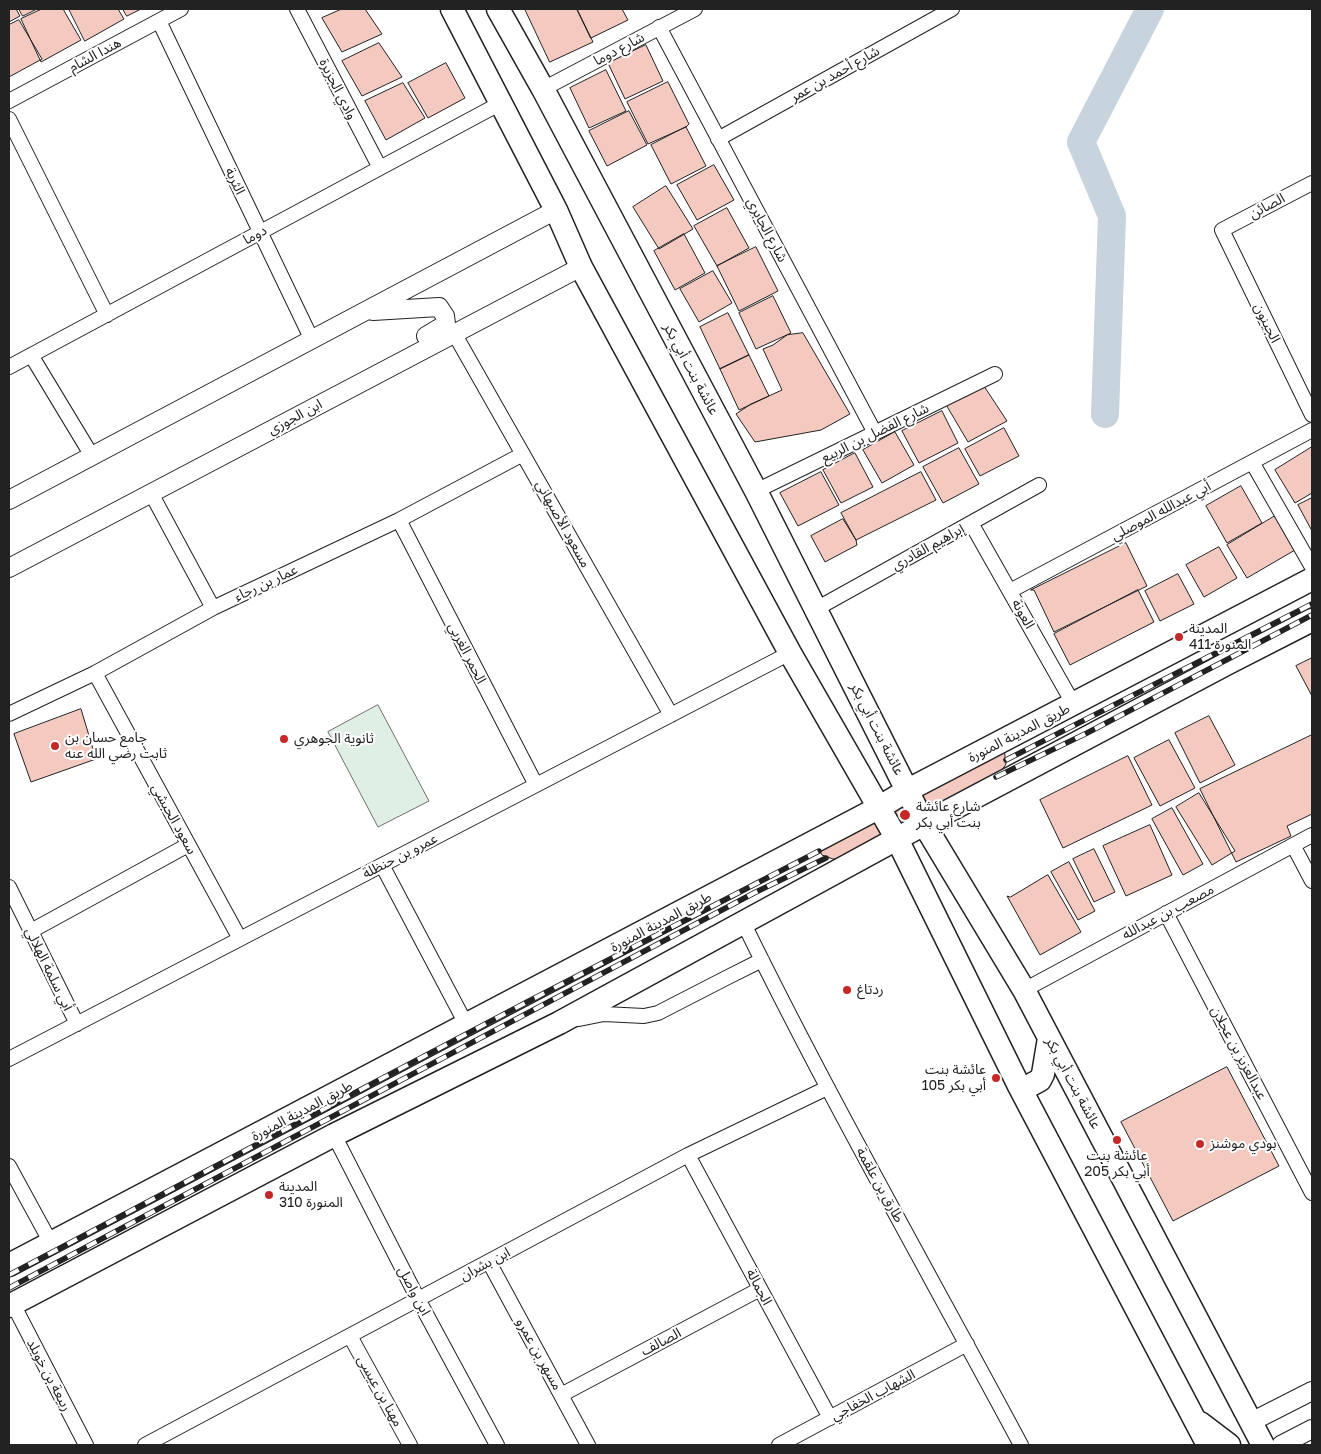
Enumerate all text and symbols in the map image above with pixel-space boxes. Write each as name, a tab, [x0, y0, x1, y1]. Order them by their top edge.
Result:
street label: شارع دوما	[591, 29, 647, 69]
street label: هندا الشام	[66, 34, 124, 76]
street label: شارع أحمد بن عمر	[787, 43, 883, 105]
street label: وادي الجزيرة	[315, 56, 361, 122]
street label: الثربة	[221, 165, 249, 197]
street label: الصائن	[1246, 190, 1288, 222]
street label: شارع الجابري	[743, 195, 791, 265]
street label: دوما	[240, 222, 270, 248]
street label: الجينون	[1250, 300, 1284, 346]
street label: عائشة بنت أبي بكر	[660, 320, 722, 418]
street label: ابن الجوزي	[265, 396, 325, 438]
street label: شارع الفضل بن الربيع	[818, 400, 932, 466]
street label: مسعود الأصبهاني	[532, 477, 594, 571]
street label: أبي عبدالله الموصلي	[1108, 478, 1214, 544]
street label: إبراهيم القادري	[889, 520, 967, 574]
street label: عمار بن رجاء	[232, 561, 300, 605]
street label: العونة	[1008, 596, 1038, 632]
street label: الحمر الغربي	[444, 620, 490, 686]
place label: المدينة المنورة 411	[1189, 621, 1251, 654]
marker: المدينة المنورة 411	[1173, 631, 1185, 643]
street label: عائشة بنت أبي بكر	[846, 680, 908, 778]
street label: طريق المدينة المنورة	[965, 700, 1073, 766]
place label: جامع حسان بن ثابت رضي الله عنه	[65, 730, 167, 762]
place label: ثانوية الجوهري	[294, 731, 374, 747]
marker: ثانوية الجوهري	[278, 733, 290, 745]
marker: جامع حسان بن ثابت رضي الله عنه	[49, 740, 61, 752]
street label: سعود الحبشي	[148, 781, 200, 857]
place label: شارع عائشة بنت أبي بكر	[916, 799, 981, 832]
marker: شارع عائشة بنت أبي بكر	[898, 808, 912, 822]
street label: عمرو بن حنظلة	[360, 830, 440, 882]
street label: مصعب بن عبدالله	[1119, 881, 1217, 943]
street label: طريق المدينة المنورة	[608, 888, 714, 956]
street label: أبي سلمة الهلالي	[22, 924, 76, 1014]
place label: ردتاغ	[857, 982, 884, 998]
marker: ردتاغ	[841, 984, 853, 996]
street label: عبدالعزيز بن عجلان	[1207, 1003, 1271, 1103]
street label: عائشة بنت أبي بكر	[1042, 1034, 1104, 1132]
place label: عائشة بنت أبي بكر 105	[922, 1062, 986, 1094]
marker: عائشة بنت أبي بكر 105	[990, 1072, 1002, 1084]
street label: طريق المدينة المنورة	[249, 1077, 355, 1145]
marker: عائشة بنت أبي بكر 205	[1111, 1134, 1123, 1146]
place label: بودي موشنز	[1210, 1136, 1276, 1152]
marker: بودي موشنز	[1194, 1138, 1206, 1150]
street label: طارق بن علقمة	[852, 1145, 908, 1225]
place label: عائشة بنت أبي بكر 205	[1084, 1148, 1150, 1180]
place label: المدينة المنورة 310	[279, 1179, 343, 1212]
marker: المدينة المنورة 310	[263, 1189, 275, 1201]
street label: ابن بشران	[457, 1244, 513, 1284]
street label: ابن واصل	[394, 1264, 434, 1318]
street label: الجمالة	[743, 1266, 775, 1308]
street label: مسهر بن عمرو	[512, 1315, 566, 1393]
street label: الصالف	[638, 1324, 684, 1360]
street label: ربيعة بن خويلد	[23, 1336, 75, 1414]
street label: مهنا بن عيسى	[354, 1352, 406, 1430]
street label: الشهاب الخفاجي	[828, 1366, 918, 1424]

